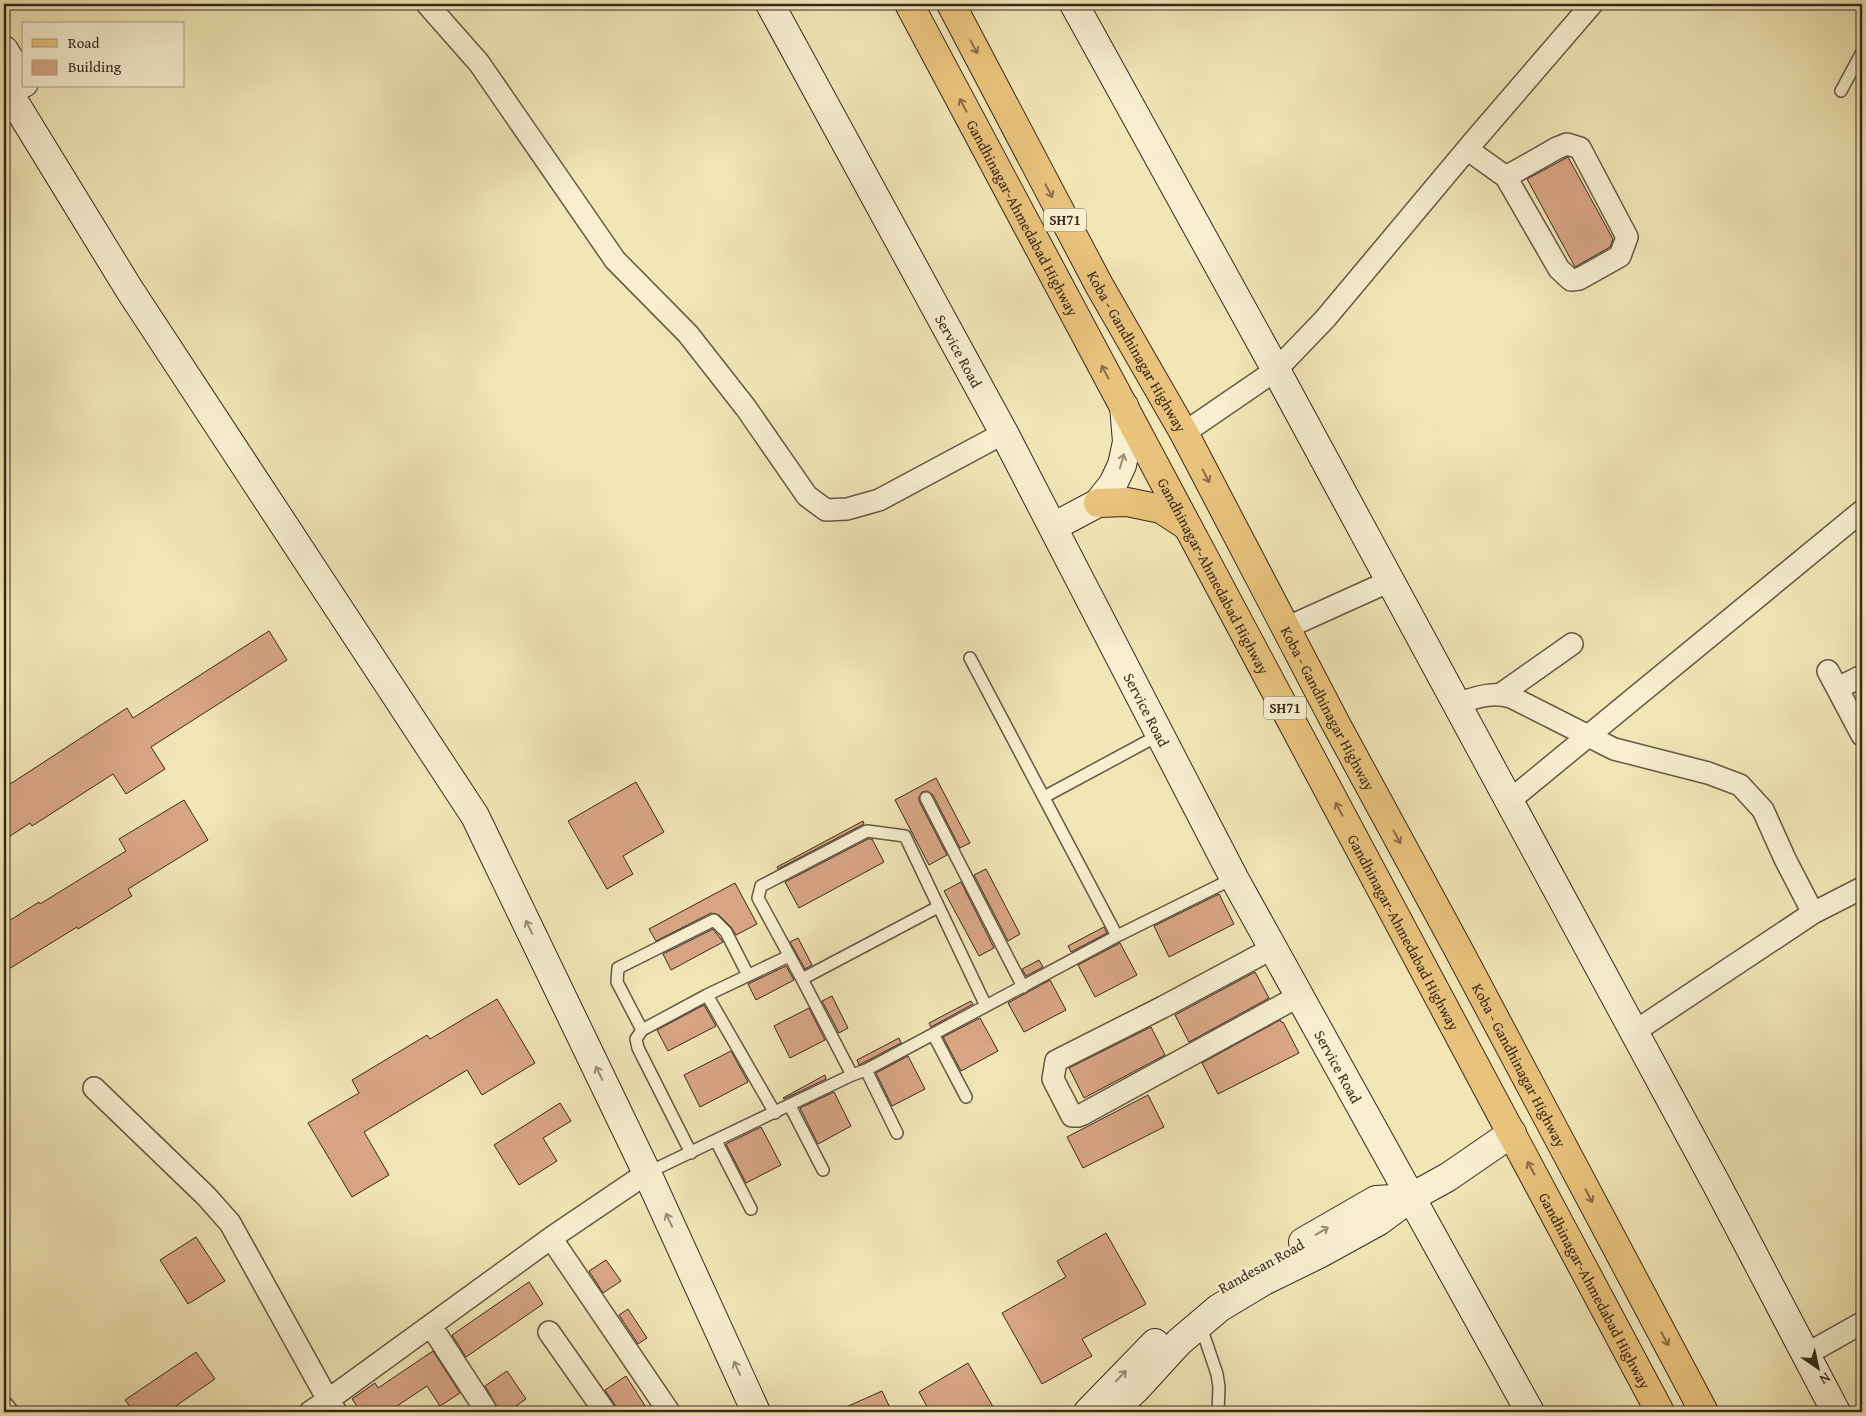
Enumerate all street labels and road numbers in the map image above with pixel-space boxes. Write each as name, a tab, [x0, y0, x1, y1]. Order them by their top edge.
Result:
street label: Gandhinagar-Ahmedabad Highway	[962, 116, 1084, 320]
road number: SH71	[1044, 208, 1086, 232]
street label: Koba - Gandhinagar Highway	[1083, 267, 1192, 436]
street label: Service Road	[931, 310, 988, 391]
street label: Gandhinagar-Ahmedabad Highway	[1153, 474, 1275, 678]
street label: Koba - Gandhinagar Highway	[1276, 622, 1381, 794]
street label: Service Road	[1119, 669, 1175, 750]
road number: SH71	[1264, 696, 1306, 720]
street label: Gandhinagar-Ahmedabad Highway	[1343, 830, 1465, 1035]
street label: Koba - Gandhinagar Highway	[1468, 979, 1572, 1151]
street label: Service Road	[1310, 1026, 1367, 1107]
street label: Gandhinagar-Ahmedabad Highway	[1534, 1189, 1656, 1393]
street label: Randesan Road	[1214, 1234, 1308, 1298]

